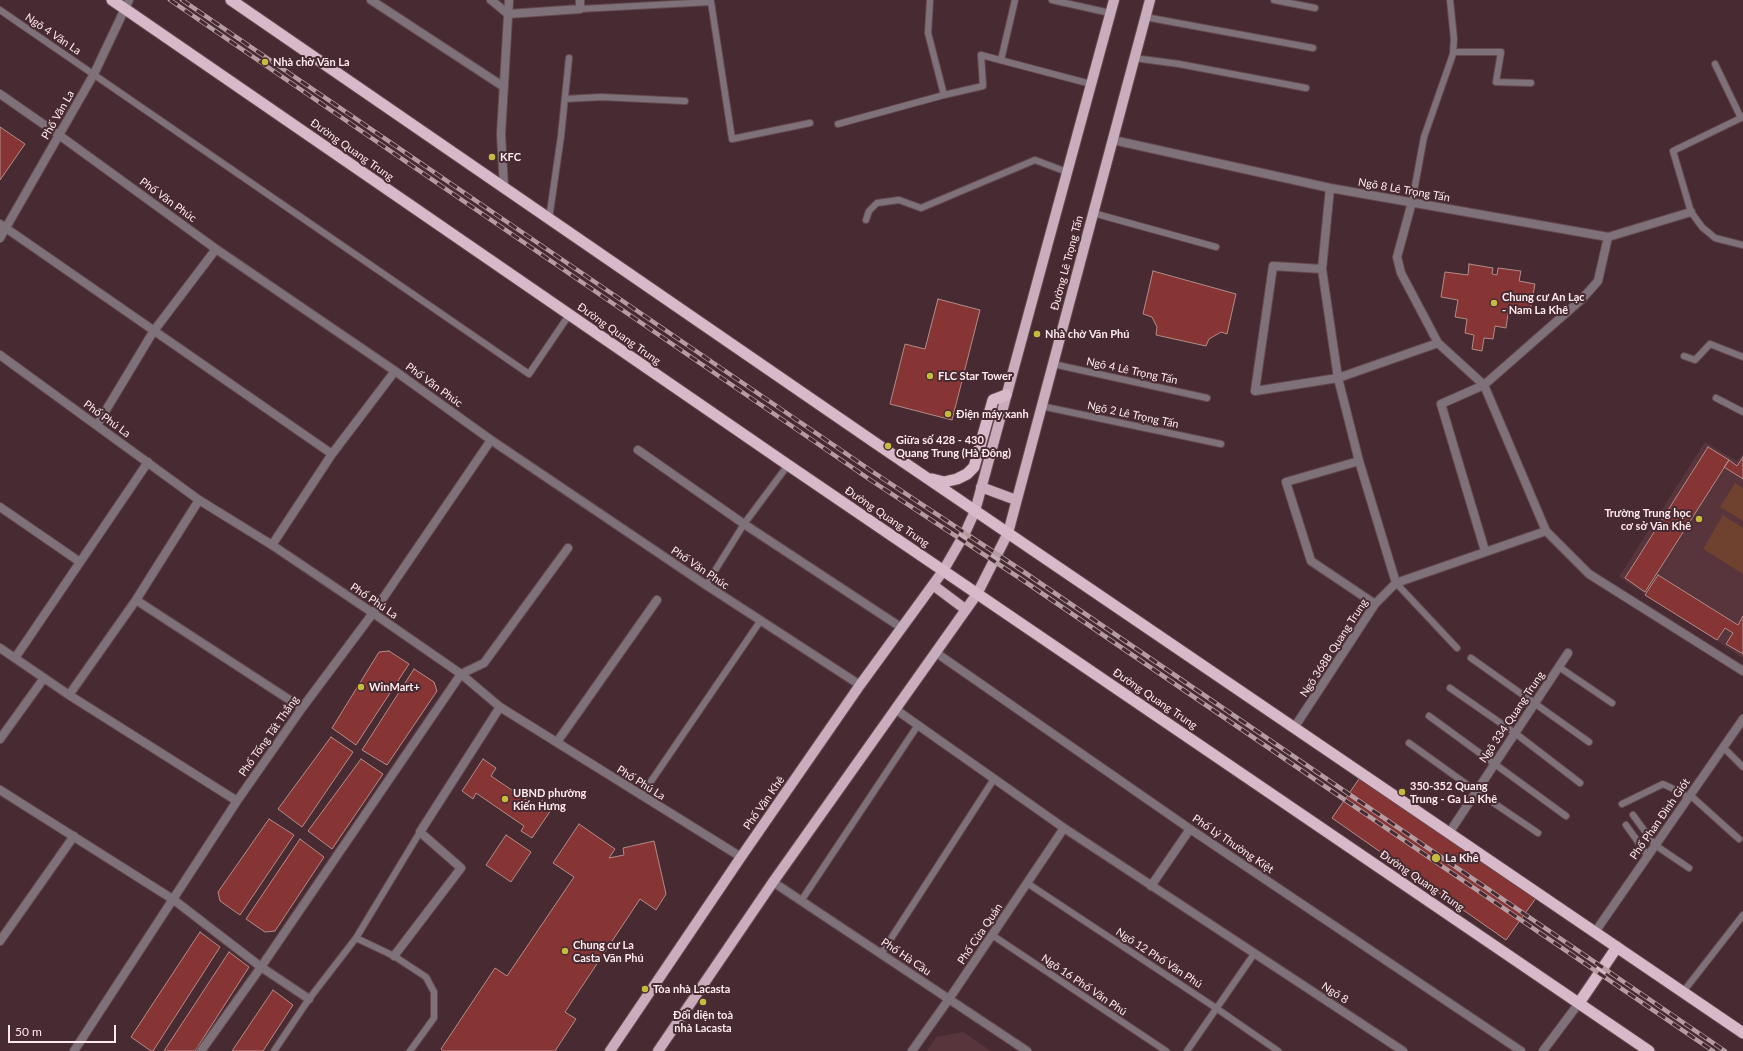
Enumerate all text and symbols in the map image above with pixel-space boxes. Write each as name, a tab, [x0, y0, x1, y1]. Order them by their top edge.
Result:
street label: Ngõ 4 Văn La	[23, 11, 83, 57]
place label: Nhà chờ Văn La	[273, 55, 350, 69]
marker: Nhà chờ Văn La	[260, 57, 270, 67]
street label: Phố Văn La	[39, 88, 77, 142]
street label: Đường Quang Trung	[308, 116, 396, 184]
place label: KFC	[500, 150, 521, 164]
marker: KFC	[487, 152, 497, 162]
street label: Phố Văn Phúc	[137, 175, 199, 225]
street label: Ngõ 8 Lê Trọng Tấn	[1357, 175, 1451, 205]
street label: Đường Lê Trọng Tấn	[1048, 214, 1086, 312]
place label: Chung cư An Lạc - Nam La Khê	[1502, 290, 1585, 316]
marker: Chung cư An Lạc - Nam La Khê	[1489, 298, 1499, 308]
street label: Đường Quang Trung	[575, 300, 663, 368]
place label: Nhà chờ Văn Phú	[1045, 327, 1130, 341]
marker: Nhà chờ Văn Phú	[1032, 329, 1042, 339]
street label: Ngõ 4 Lê Trọng Tấn	[1085, 355, 1179, 387]
street label: Phố Văn Phúc	[403, 360, 465, 410]
place label: FLC Star Tower	[938, 369, 1012, 383]
marker: FLC Star Tower	[925, 371, 935, 381]
street label: Phố Phú La	[81, 398, 133, 440]
street label: Ngõ 2 Lê Trọng Tấn	[1086, 399, 1180, 431]
place label: Điện máy xanh	[956, 407, 1029, 421]
marker: Điện máy xanh	[943, 409, 953, 419]
place label: Giữa số 428 - 430 Quang Trung (Hà Đông)	[896, 433, 1011, 459]
marker: Giữa số 428 - 430 Quang Trung (Hà Đông)	[883, 441, 893, 451]
street label: Đường Quang Trung	[842, 484, 932, 550]
place label: Trường Trung học cơ sở Văn Khê	[1604, 506, 1691, 532]
marker: Trường Trung học cơ sở Văn Khê	[1694, 514, 1704, 524]
street label: Phố Văn Phúc	[669, 544, 731, 592]
street label: Phố Phú La	[348, 580, 400, 622]
street label: Ngõ 368B Quang Trung	[1297, 596, 1371, 700]
street label: Đường Quang Trung	[1110, 666, 1200, 732]
street label: Ngõ 334 Quang Trung	[1477, 669, 1547, 765]
place label: WinMart+	[369, 680, 420, 694]
marker: WinMart+	[356, 682, 366, 692]
street label: Phố Tống Tất Thắng	[236, 693, 302, 779]
street label: Phố Phú La	[614, 763, 668, 803]
street label: Phố Văn Khê	[741, 774, 787, 832]
street label: Phố Phan Đình Giót	[1627, 776, 1693, 862]
place label: 350-352 Quang Trung - Ga La Khê	[1410, 779, 1497, 805]
place label: UBND phường Kiến Hưng	[513, 786, 586, 812]
marker: 350-352 Quang Trung - Ga La Khê	[1397, 787, 1407, 797]
marker: UBND phường Kiến Hưng	[500, 794, 510, 804]
street label: Phố Lý Thường Kiệt	[1190, 812, 1276, 876]
street label: Đường Quang Trung	[1377, 848, 1467, 914]
place label: La Khê	[1445, 851, 1479, 865]
marker: La Khê	[1430, 852, 1442, 864]
street label: Phố Cửa Quán	[955, 901, 1005, 967]
street label: Ngõ 12 Phố Văn Phú	[1113, 925, 1205, 991]
street label: Phố Hà Cầu	[879, 936, 933, 978]
place label: Chung cư La Casta Văn Phú	[573, 938, 644, 964]
marker: Chung cư La Casta Văn Phú	[560, 946, 570, 956]
street label: Ngõ 16 Phố Văn Phú	[1039, 952, 1129, 1018]
street label: Ngõ 8	[1319, 979, 1351, 1007]
place label: Tòa nhà Lacasta	[653, 982, 730, 996]
marker: Tòa nhà Lacasta	[640, 984, 650, 994]
marker: Đối diện toà nhà Lacasta	[698, 997, 708, 1007]
place label: Đối diện toà nhà Lacasta	[673, 1008, 733, 1034]
scale bar	[10, 1017, 118, 1043]
text: 50 m	[15, 1024, 42, 1039]

